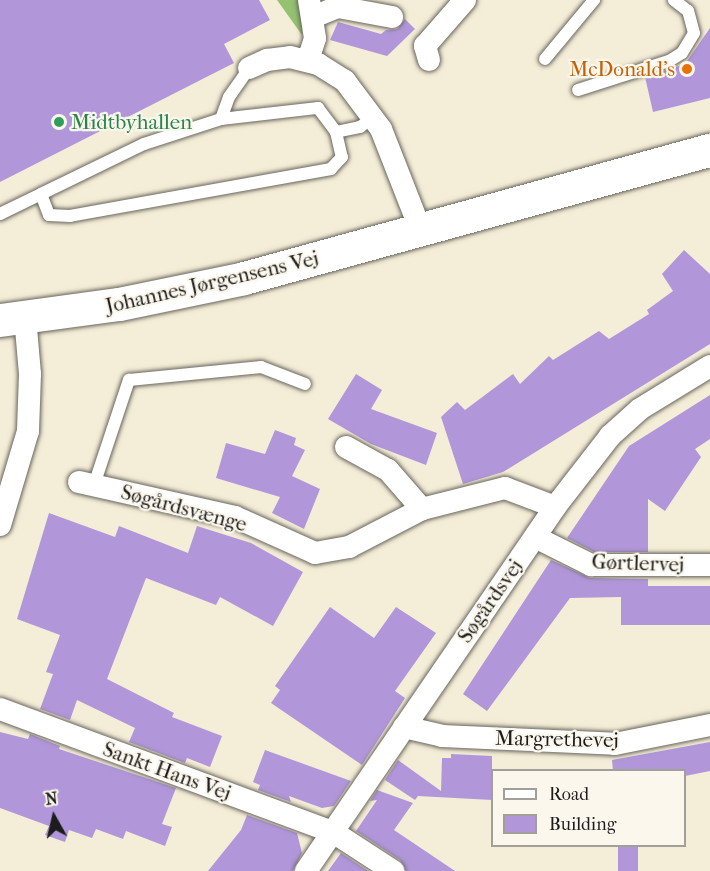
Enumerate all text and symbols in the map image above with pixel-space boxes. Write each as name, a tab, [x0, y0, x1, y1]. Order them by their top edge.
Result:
place label: McDonald's	[569, 56, 675, 82]
marker: McDonald's	[680, 62, 694, 76]
place label: Midtbyhallen	[71, 109, 192, 135]
marker: Midtbyhallen	[52, 115, 66, 129]
street label: Johannes Jørgensens Vej	[103, 245, 321, 319]
street label: Søgårdsvænge	[118, 479, 250, 537]
street label: Gørtlervej	[591, 549, 685, 577]
street label: Søgårdsvej	[452, 554, 528, 648]
street label: Margrethevej	[495, 725, 619, 753]
street label: Sankt Hans Vej	[99, 736, 235, 806]
legend	[491, 769, 686, 847]
text: Road	[549, 784, 589, 805]
north arrow	[24, 787, 84, 847]
text: N	[44, 788, 59, 809]
text: Building	[549, 814, 616, 835]

